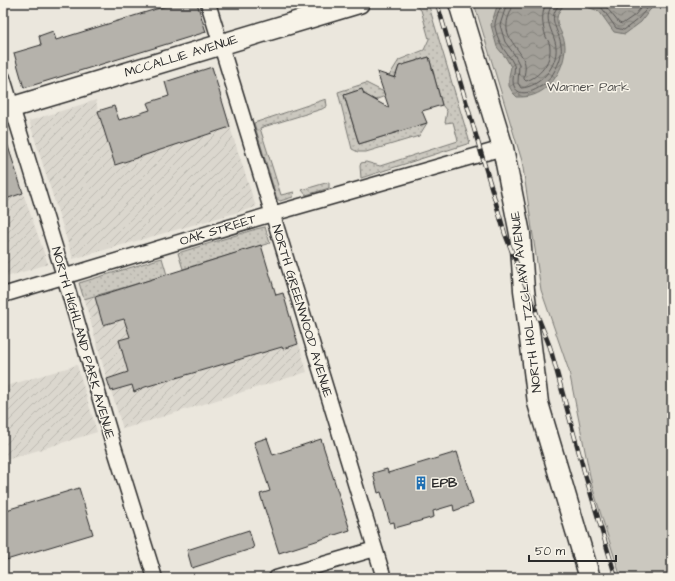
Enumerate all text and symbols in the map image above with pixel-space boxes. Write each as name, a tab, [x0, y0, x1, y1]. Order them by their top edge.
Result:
street label: MCCALLIE AVENUE	[122, 30, 240, 82]
park label: Warner Park	[547, 78, 629, 96]
street label: OAK STREET	[177, 210, 259, 250]
street label: NORTH HOLTZCLAW AVENUE	[506, 210, 546, 394]
street label: NORTH GREENWOOD AVENUE	[267, 222, 337, 400]
street label: NORTH HIGHLAND PARK AVENUE	[47, 245, 119, 442]
place label: EPB	[432, 474, 458, 492]
building icon: EPB	[413, 475, 429, 491]
scale bar	[529, 537, 616, 563]
text: 50 m	[535, 543, 566, 560]

